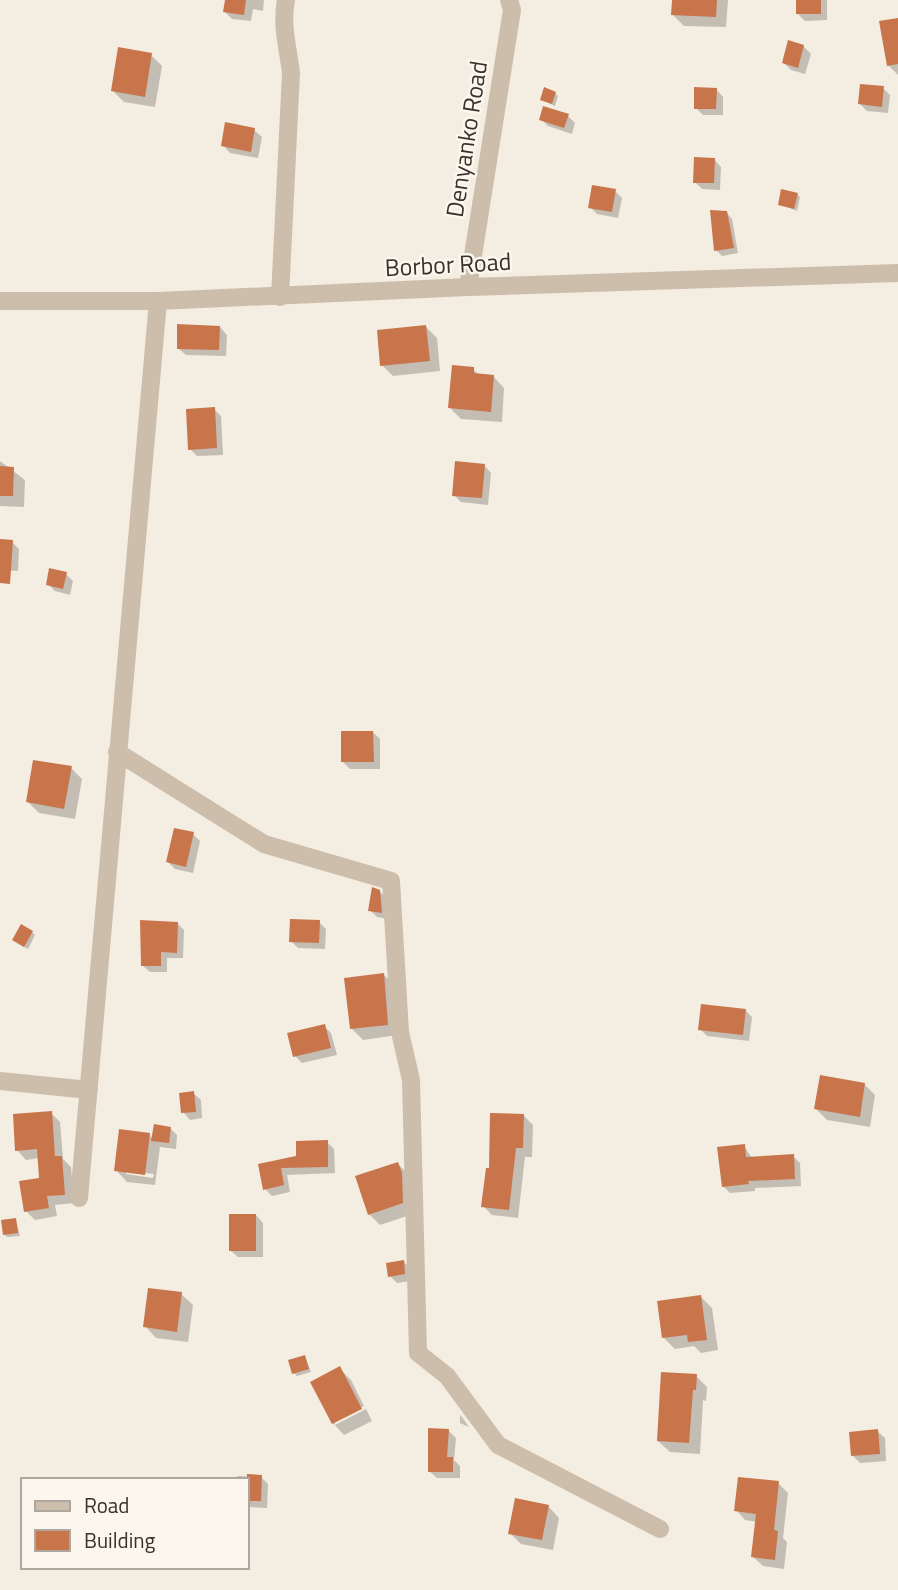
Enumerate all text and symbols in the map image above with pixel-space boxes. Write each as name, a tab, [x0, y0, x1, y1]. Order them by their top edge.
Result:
street label: Denyanko Road	[436, 58, 496, 220]
street label: Borbor Road	[384, 243, 512, 285]
legend	[21, 1478, 248, 1569]
text: Road	[84, 1489, 129, 1521]
text: Building	[84, 1524, 156, 1556]

